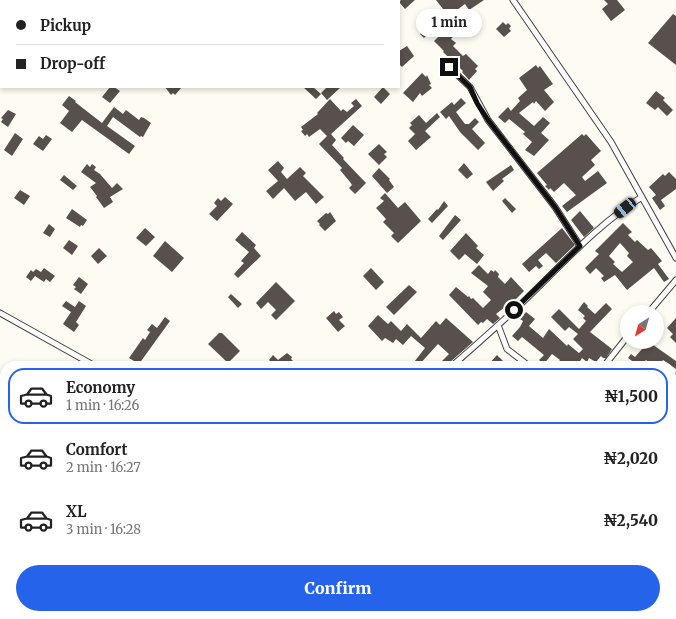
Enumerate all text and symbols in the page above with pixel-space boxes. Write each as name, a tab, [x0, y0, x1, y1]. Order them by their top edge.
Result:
callout: 1 min	[416, 9, 482, 37]
text: 1 min	[431, 14, 467, 31]
text: Pickup	[40, 16, 91, 35]
text: Drop-off	[40, 54, 105, 73]
route end	[440, 58, 458, 76]
car	[612, 196, 638, 220]
route start	[505, 301, 523, 319]
north arrow	[620, 305, 664, 349]
map controls	[620, 305, 664, 349]
icon: car	[18, 378, 54, 414]
text: Economy	[66, 378, 135, 397]
text: ₦1,500	[604, 387, 658, 406]
text: 1 min · 16:26	[66, 397, 139, 414]
icon: car	[18, 440, 54, 476]
text: Comfort	[66, 440, 127, 459]
text: ₦2,020	[603, 449, 658, 468]
text: 2 min · 16:27	[66, 459, 141, 476]
icon: car	[18, 502, 54, 538]
text: XL	[66, 502, 87, 521]
text: ₦2,540	[603, 511, 658, 530]
text: 3 min · 16:28	[66, 521, 141, 538]
button: Confirm	[16, 565, 660, 611]

